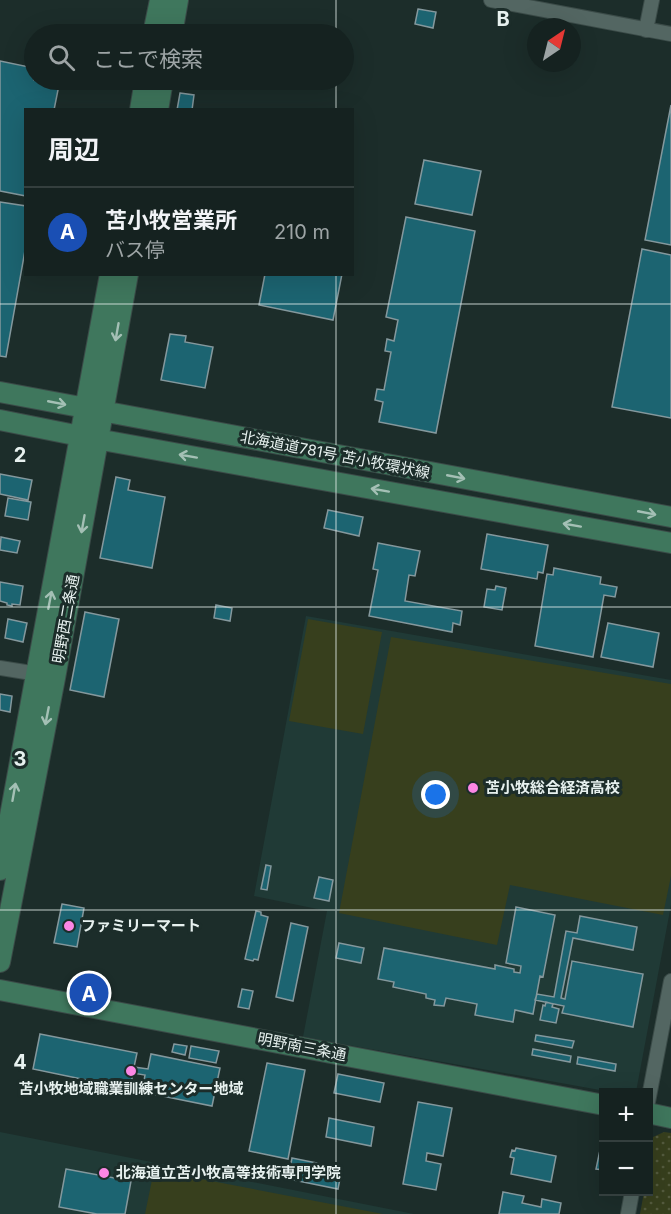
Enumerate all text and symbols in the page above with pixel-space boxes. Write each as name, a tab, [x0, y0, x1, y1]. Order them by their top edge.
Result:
text: B	[496, 7, 510, 31]
north arrow	[527, 18, 581, 72]
search box	[24, 24, 354, 90]
icon: search	[45, 41, 78, 74]
text: ここで検索	[93, 46, 203, 72]
text: 周辺	[48, 134, 100, 165]
text: 苫小牧営業所	[105, 207, 237, 233]
text: A	[60, 220, 75, 244]
text: 210 m	[274, 220, 330, 244]
text: バス停	[105, 238, 165, 262]
one-way arrow	[111, 322, 122, 341]
one-way arrow	[47, 398, 67, 409]
street label: 北海道道781号 苫小牧環状線	[239, 427, 432, 482]
text: 2	[14, 443, 26, 467]
one-way arrow	[179, 450, 199, 461]
one-way arrow	[445, 472, 465, 483]
one-way arrow	[371, 484, 391, 495]
one-way arrow	[637, 508, 657, 519]
one-way arrow	[77, 514, 88, 533]
one-way arrow	[563, 519, 582, 530]
street label: 明野西二条通	[48, 573, 83, 665]
one-way arrow	[45, 591, 56, 610]
one-way arrow	[41, 705, 52, 725]
text: 3	[14, 747, 26, 771]
place label: 苫小牧総合経済高校	[485, 778, 620, 797]
your location	[421, 780, 450, 809]
marker: 苫小牧総合経済高校	[466, 781, 480, 795]
one-way arrow	[9, 782, 20, 802]
place label: ファミリーマート	[81, 916, 201, 935]
marker: ファミリーマート	[62, 919, 76, 933]
pin: A	[70, 970, 109, 1016]
street label: 明野南三条通	[256, 1029, 348, 1064]
text: 4	[13, 1050, 27, 1074]
marker: 苫小牧地域職業訓練センター地域	[124, 1064, 138, 1078]
place label: 苫小牧地域職業訓練センター地域	[18, 1079, 244, 1098]
map controls	[599, 1088, 653, 1196]
button: +	[599, 1088, 653, 1142]
button: −	[599, 1142, 653, 1196]
place label: 北海道立苫小牧高等技術専門学院	[116, 1163, 341, 1182]
marker: 北海道立苫小牧高等技術専門学院	[97, 1166, 111, 1180]

